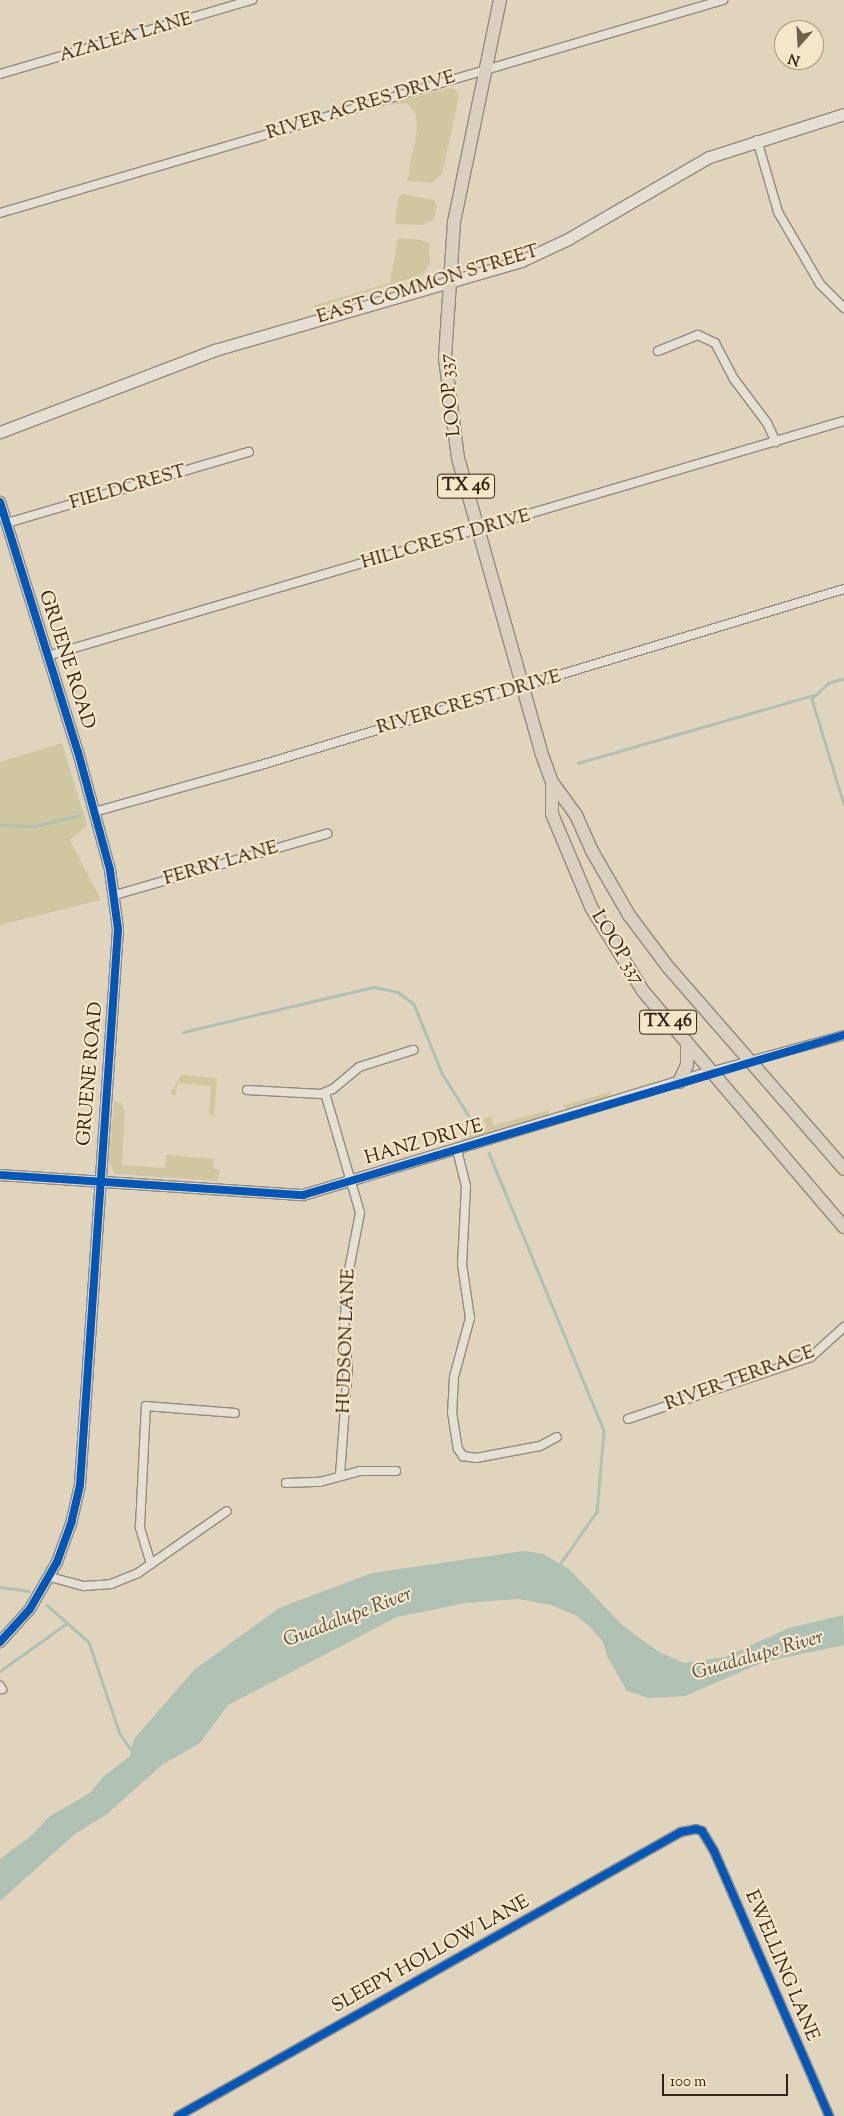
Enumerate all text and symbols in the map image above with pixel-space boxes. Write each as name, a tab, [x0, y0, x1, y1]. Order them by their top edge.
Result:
street label: AZALEA LANE	[57, 8, 195, 68]
north arrow	[774, 20, 824, 70]
text: N	[786, 47, 803, 70]
street label: RIVER ACRES DRIVE	[264, 66, 458, 146]
street label: EAST COMMON STREET	[314, 240, 542, 330]
street label: LOOP 337	[435, 352, 467, 438]
street label: FIELDCREST	[67, 461, 189, 515]
road number: TX 46	[436, 471, 496, 502]
street label: HILLCREST DRIVE	[359, 505, 533, 575]
street label: GRUENE ROAD	[33, 588, 99, 732]
street label: RIVERCREST DRIVE	[374, 666, 564, 740]
street label: FERRY LANE	[161, 837, 281, 891]
street label: LOOP 337	[585, 907, 649, 989]
street label: GRUENE ROAD	[73, 1001, 109, 1147]
road number: TX 46	[638, 1006, 698, 1038]
street label: HANZ DRIVE	[362, 1115, 486, 1171]
street label: HUDSON LANE	[333, 1268, 361, 1414]
street label: RIVER TERRACE	[662, 1341, 818, 1417]
water label: Guadalupe River	[280, 1583, 416, 1653]
water label: Guadalupe River	[690, 1626, 826, 1686]
street label: EWELLING LANE	[739, 1887, 823, 2045]
street label: SLEEPY HOLLOW LANE	[328, 1891, 534, 2019]
scale bar	[664, 2064, 790, 2096]
text: 100 m	[670, 2072, 706, 2093]

